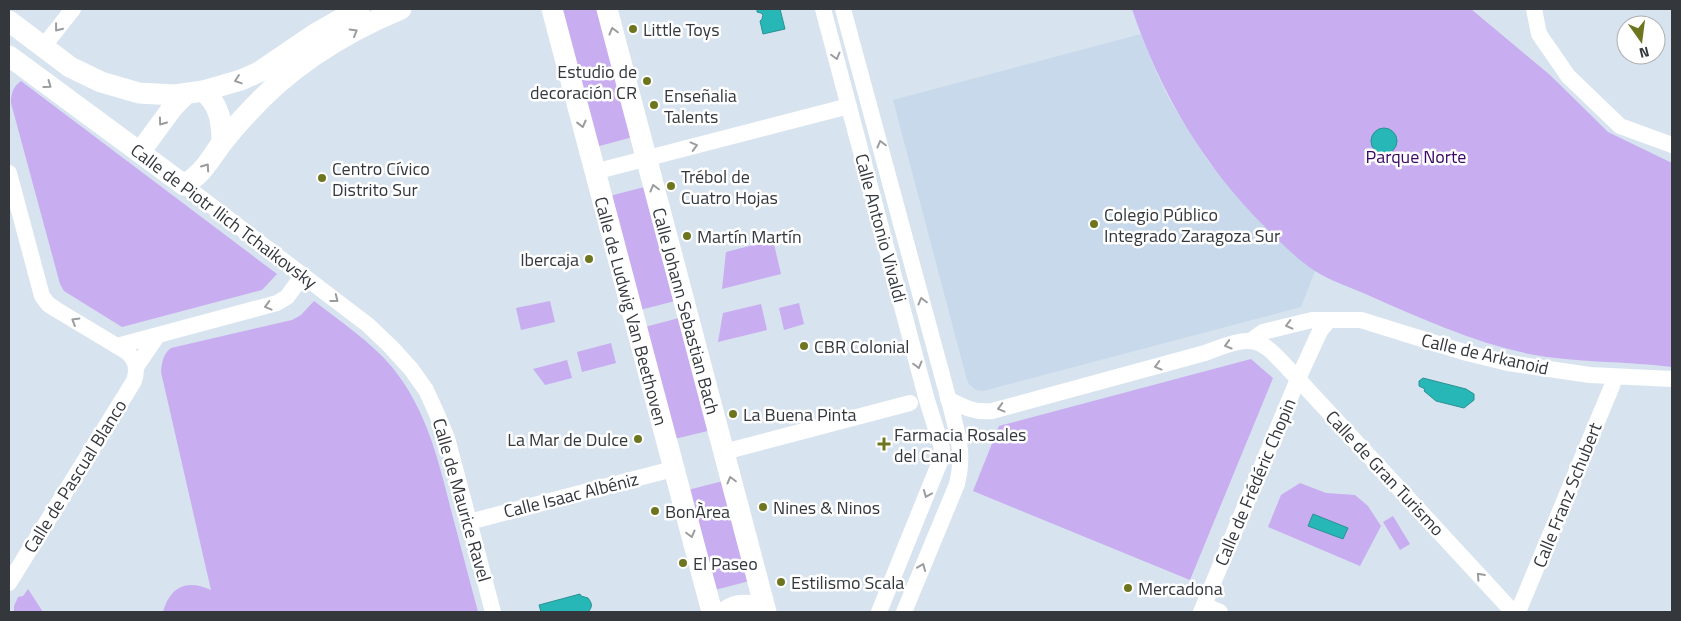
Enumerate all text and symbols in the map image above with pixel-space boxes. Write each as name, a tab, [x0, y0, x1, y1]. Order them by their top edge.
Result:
north arrow	[1616, 15, 1666, 65]
place label: Little Toys	[643, 16, 720, 43]
one-way arrow	[56, 22, 64, 31]
marker: Little Toys	[627, 23, 639, 35]
one-way arrow	[608, 27, 618, 35]
one-way arrow	[349, 28, 358, 38]
text: N	[1637, 42, 1652, 64]
one-way arrow	[830, 51, 840, 59]
place label: Estudio de decoración CR	[530, 58, 637, 106]
one-way arrow	[234, 75, 243, 85]
marker: Estudio de decoración CR	[641, 75, 653, 87]
one-way arrow	[42, 79, 52, 88]
place label: Enseñalia Talents	[664, 82, 737, 130]
marker: Enseñalia Talents	[648, 99, 660, 111]
one-way arrow	[159, 116, 168, 126]
one-way arrow	[576, 119, 586, 127]
street label: Calle de Piotr Ilich Tchaikovsky	[125, 137, 323, 295]
one-way arrow	[876, 141, 886, 149]
one-way arrow	[689, 142, 697, 152]
park label: Parque Norte	[1366, 143, 1466, 170]
street label: Calle Antonio Vivaldi	[848, 151, 914, 305]
place label: Centro Cívico Distrito Sur	[332, 155, 430, 203]
one-way arrow	[200, 163, 209, 172]
place label: Trébol de Cuatro Hojas	[681, 163, 778, 211]
marker: Centro Cívico Distrito Sur	[316, 172, 328, 184]
marker: Trébol de Cuatro Hojas	[665, 180, 677, 192]
one-way arrow	[649, 184, 660, 192]
street label: Calle de Ludwig Van Beethoven	[587, 194, 675, 428]
place label: Colegio Público Integrado Zaragoza Sur	[1104, 201, 1280, 249]
street label: Calle Johann Sebastian Bach	[645, 205, 727, 417]
marker: Colegio Público Integrado Zaragoza Sur	[1088, 218, 1100, 230]
place label: Martín Martín	[697, 223, 802, 250]
marker: Martín Martín	[681, 230, 693, 242]
place label: Ibercaja	[520, 246, 579, 273]
marker: Ibercaja	[583, 253, 595, 265]
one-way arrow	[329, 293, 339, 302]
one-way arrow	[918, 298, 928, 306]
one-way arrow	[263, 300, 272, 311]
one-way arrow	[72, 318, 81, 328]
one-way arrow	[1285, 319, 1294, 330]
street label: Calle de Arkanoid	[1419, 326, 1551, 382]
place label: CBR Colonial	[814, 333, 910, 360]
one-way arrow	[1225, 339, 1233, 349]
marker: CBR Colonial	[798, 340, 810, 352]
one-way arrow	[1155, 360, 1163, 370]
one-way arrow	[912, 361, 922, 369]
street label: Calle de Pascual Blanco	[17, 394, 133, 558]
street label: Calle de Frédéric Chopin	[1207, 394, 1303, 570]
place label: La Buena Pinta	[743, 401, 857, 428]
one-way arrow	[997, 402, 1006, 413]
street label: Calle de Gran Turismo	[1319, 404, 1451, 542]
marker: La Buena Pinta	[727, 408, 739, 420]
street label: Calle de Maurice Ravel	[426, 415, 498, 585]
street label: Calle Franz Schubert	[1526, 418, 1609, 572]
place label: Farmacia Rosales del Canal	[894, 421, 1026, 469]
place label: La Mar de Dulce	[507, 426, 628, 453]
marker: La Mar de Dulce	[632, 433, 644, 445]
marker: Farmacia Rosales del Canal	[878, 438, 890, 450]
street label: Calle Isaac Albéniz	[501, 465, 641, 525]
one-way arrow	[726, 476, 737, 485]
one-way arrow	[923, 489, 934, 498]
place label: Nines & Ninos	[773, 494, 880, 521]
place label: BonÀrea	[665, 498, 730, 525]
marker: Nines & Ninos	[757, 501, 769, 513]
marker: BonÀrea	[649, 505, 661, 517]
one-way arrow	[685, 530, 696, 539]
place label: El Paseo	[693, 550, 758, 577]
marker: El Paseo	[677, 557, 689, 569]
one-way arrow	[916, 563, 927, 572]
place label: Estilismo Scala	[791, 569, 904, 596]
one-way arrow	[1477, 573, 1486, 582]
place label: Mercadona	[1138, 575, 1223, 602]
marker: Estilismo Scala	[775, 576, 787, 588]
marker: Mercadona	[1122, 582, 1134, 594]

